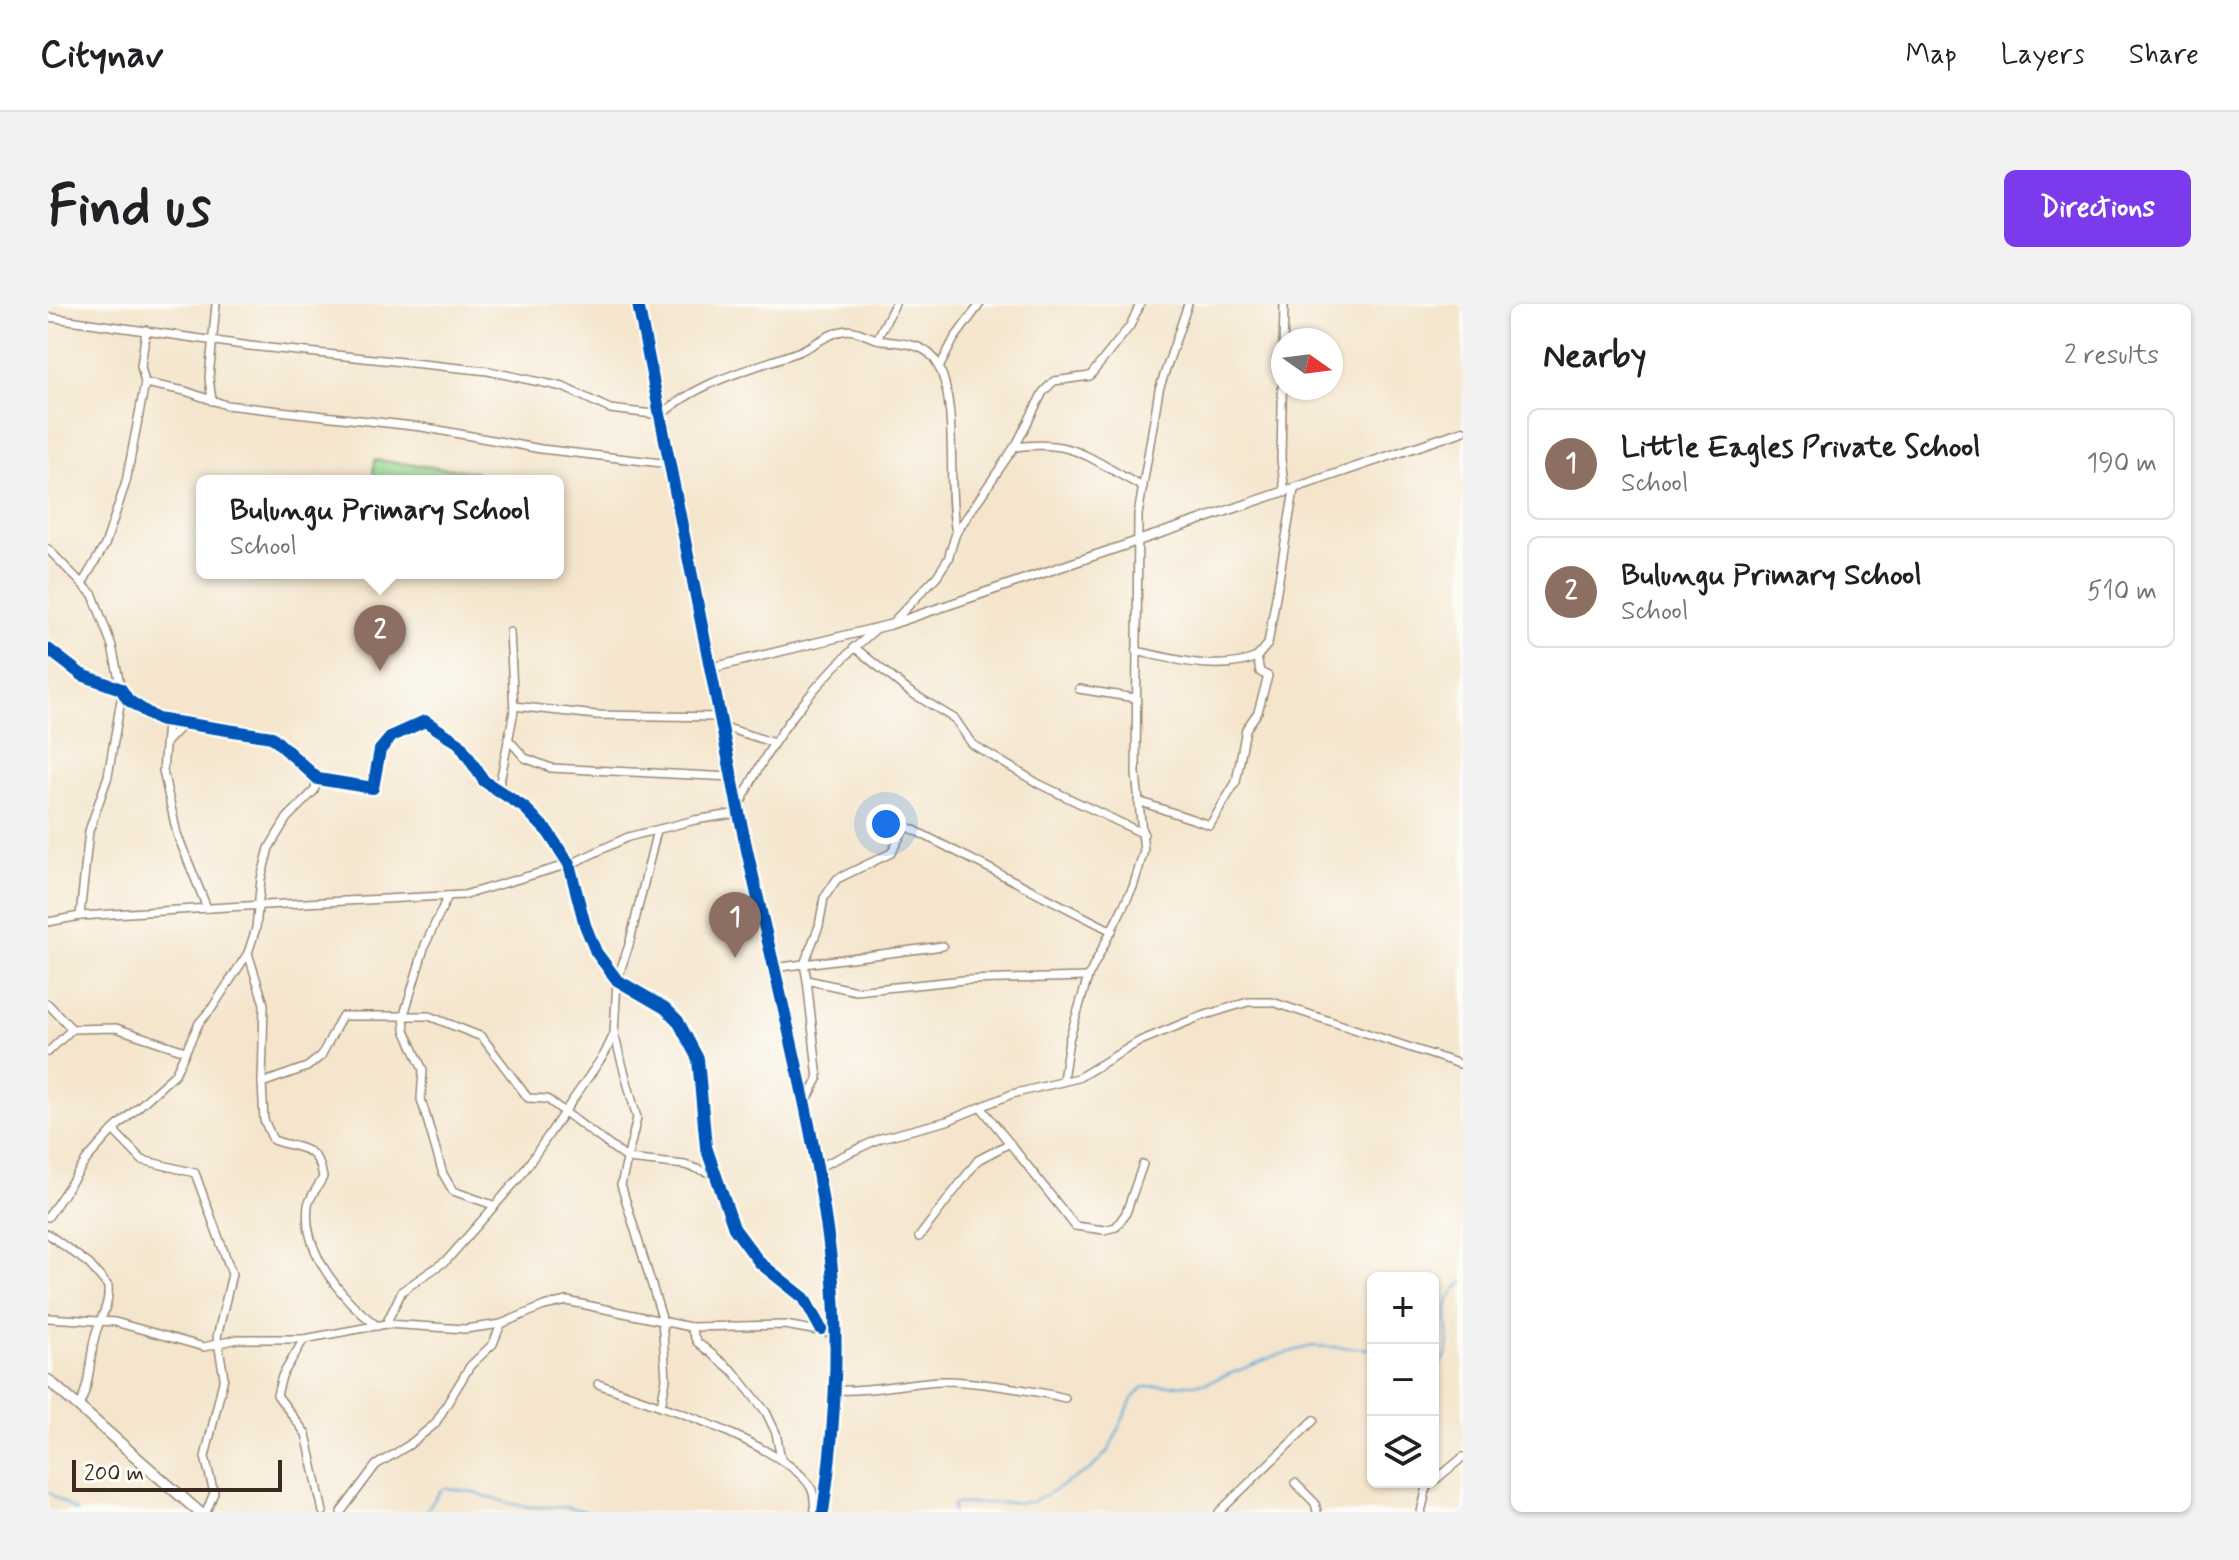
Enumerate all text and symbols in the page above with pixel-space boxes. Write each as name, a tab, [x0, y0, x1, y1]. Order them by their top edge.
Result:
text: Citynav	[40, 31, 164, 80]
text: Map	[1906, 37, 1957, 74]
text: Layers	[2001, 37, 2085, 74]
text: Share	[2129, 37, 2199, 74]
button: Directions	[2004, 170, 2191, 247]
text: Find us	[48, 172, 211, 245]
north arrow	[1271, 328, 1343, 400]
text: Nearby	[1543, 334, 1647, 379]
text: 2 results	[2064, 339, 2159, 373]
text: Little Eagles Private School	[1621, 428, 1981, 467]
text: 1	[1565, 447, 1577, 481]
text: 190 m	[2087, 447, 2157, 481]
text: School	[1621, 467, 1688, 501]
popup	[196, 475, 564, 579]
text: Bulungu Primary School	[230, 491, 530, 530]
text: School	[230, 530, 297, 564]
text: Bulungu Primary School	[1621, 556, 1922, 595]
text: 2	[1565, 575, 1577, 609]
text: 510 m	[2087, 575, 2157, 609]
text: School	[1621, 595, 1688, 629]
pin: 2	[354, 605, 406, 671]
your location	[866, 804, 906, 844]
pin: 1	[709, 892, 761, 958]
map controls	[1367, 1272, 1439, 1488]
button: +	[1367, 1272, 1439, 1344]
button: −	[1367, 1344, 1439, 1416]
button: layers	[1367, 1416, 1439, 1488]
scale bar	[72, 1456, 282, 1492]
text: 200 m	[84, 1460, 144, 1488]

